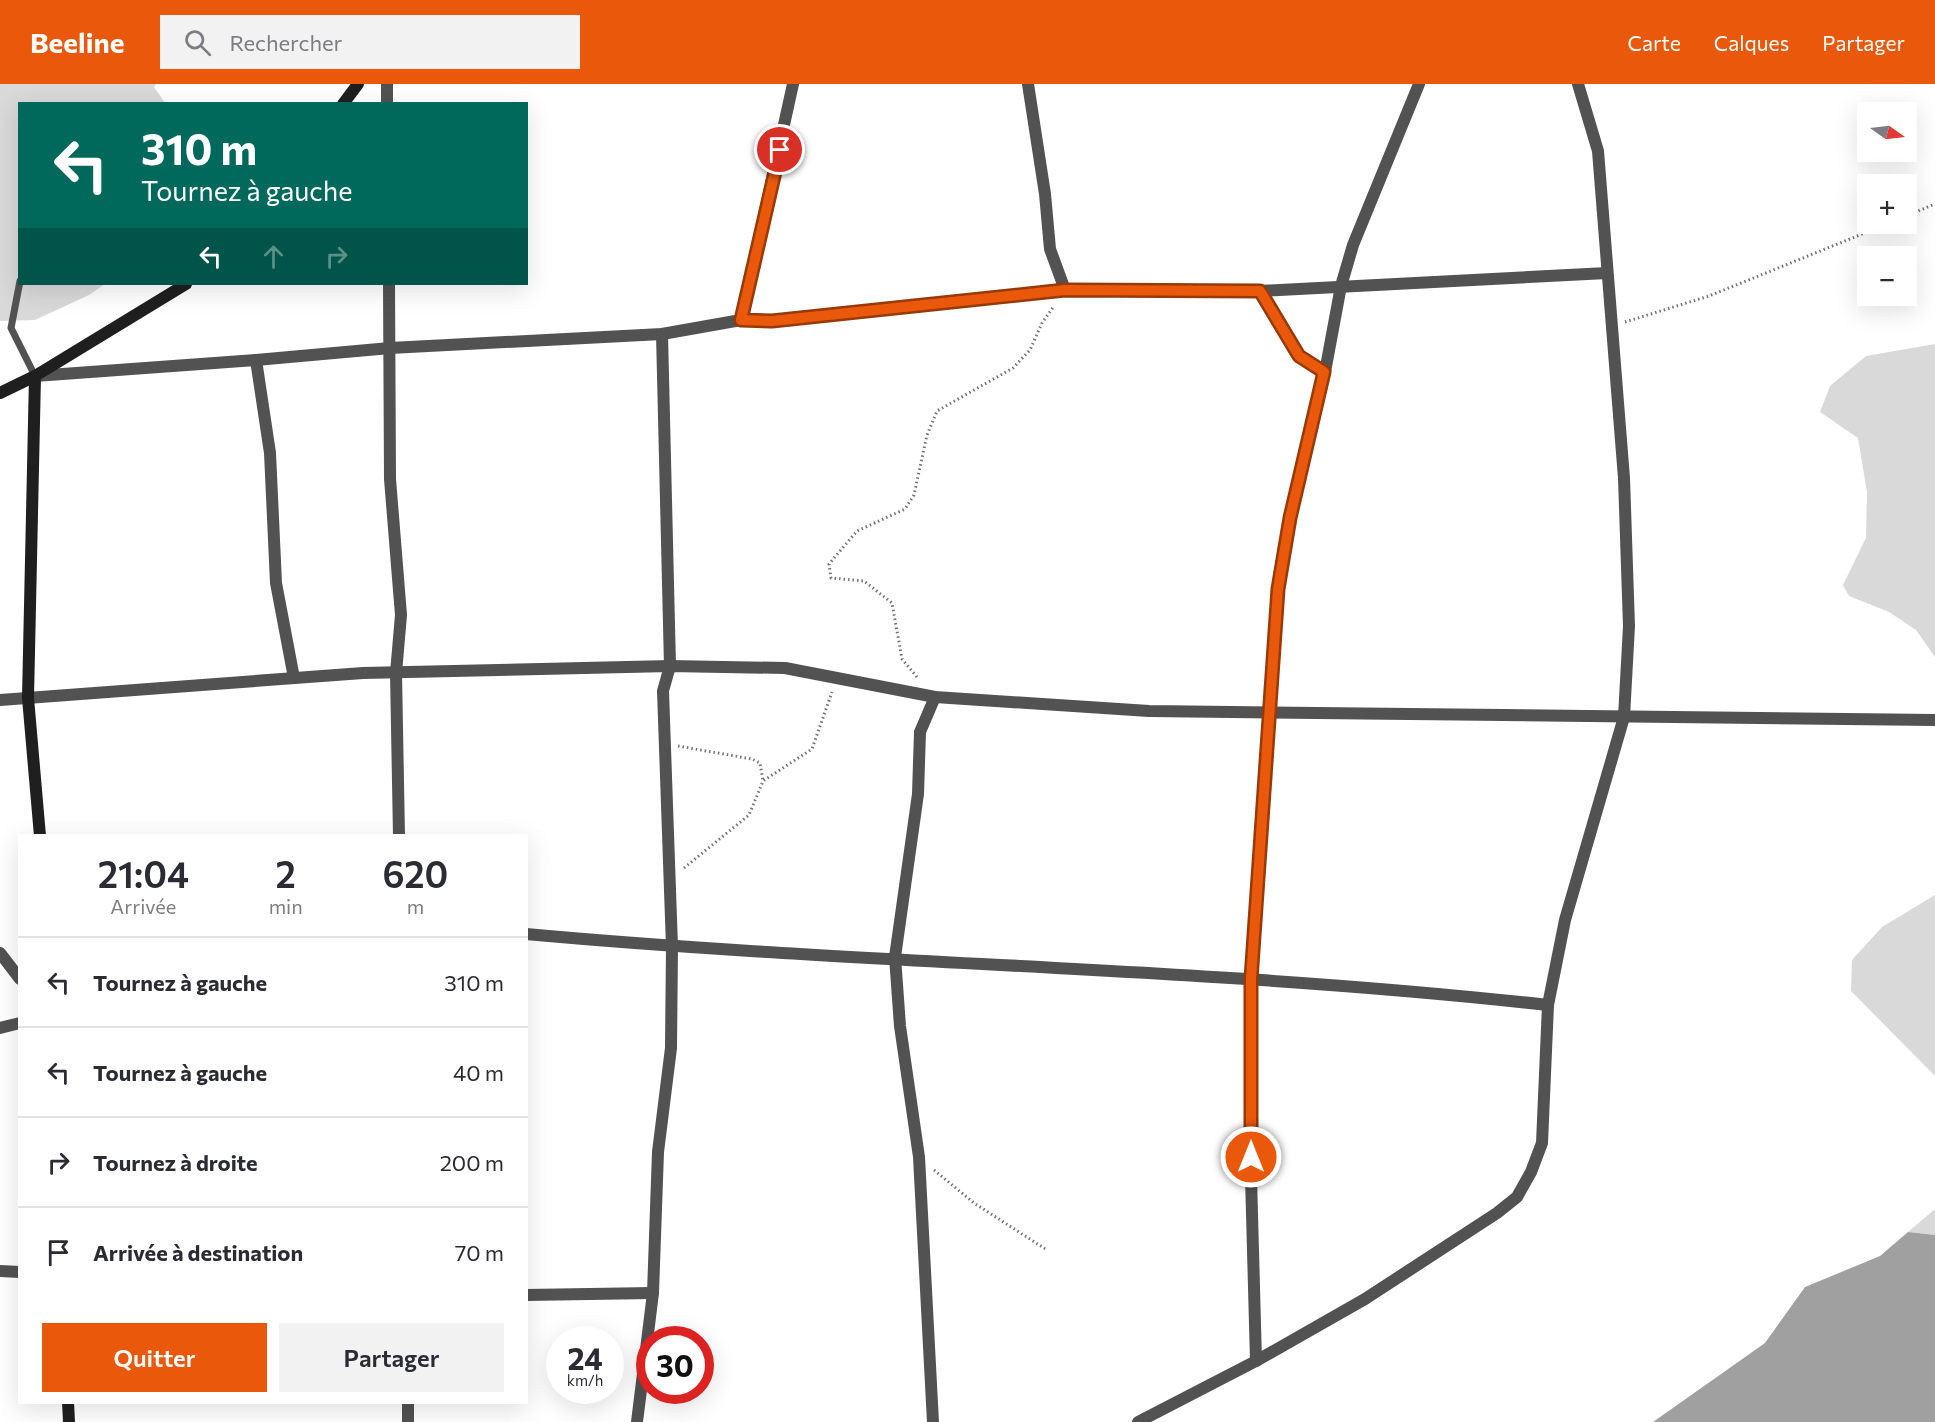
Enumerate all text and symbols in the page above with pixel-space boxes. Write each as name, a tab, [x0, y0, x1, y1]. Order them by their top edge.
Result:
search box	[160, 15, 580, 69]
text: Beeline	[30, 25, 124, 59]
icon: search	[181, 26, 214, 59]
text: Rechercher	[229, 29, 342, 56]
text: Carte	[1628, 30, 1681, 55]
text: Calques	[1714, 30, 1789, 55]
text: Partager	[1822, 30, 1905, 55]
north arrow	[1857, 102, 1917, 162]
map controls	[1857, 102, 1917, 306]
text: 310 m	[141, 122, 257, 174]
pin	[754, 124, 805, 175]
icon: left	[42, 126, 120, 204]
icon: arrive	[763, 133, 796, 166]
text: Tournez à gauche	[141, 174, 352, 207]
button: +	[1857, 174, 1917, 234]
icon: left	[194, 240, 227, 273]
icon: ahead	[257, 240, 290, 273]
icon: right	[320, 240, 353, 273]
button: −	[1857, 246, 1917, 306]
text: 21:04	[98, 851, 189, 895]
text: 2	[276, 851, 296, 895]
text: 620	[382, 851, 448, 895]
text: Arrivée	[110, 894, 176, 918]
text: min	[269, 894, 303, 918]
text: m	[407, 894, 424, 918]
icon: left	[42, 966, 75, 999]
text: Tournez à gauche	[93, 969, 267, 996]
text: 310 m	[444, 969, 504, 996]
icon: left	[42, 1056, 75, 1089]
text: Tournez à gauche	[93, 1059, 267, 1086]
text: 40 m	[453, 1059, 504, 1086]
position arrow	[1219, 1125, 1283, 1189]
icon: right	[42, 1146, 75, 1179]
text: Tournez à droite	[93, 1149, 258, 1176]
text: 200 m	[440, 1149, 504, 1176]
icon: arrive	[42, 1236, 75, 1269]
text: Arrivée à destination	[93, 1239, 303, 1266]
text: 70 m	[455, 1239, 504, 1266]
button: Quitter	[42, 1323, 267, 1392]
button: Partager	[279, 1323, 504, 1392]
speed limit sign: 30	[636, 1326, 714, 1404]
text: 24	[567, 1339, 603, 1376]
text: km/h	[567, 1371, 603, 1389]

